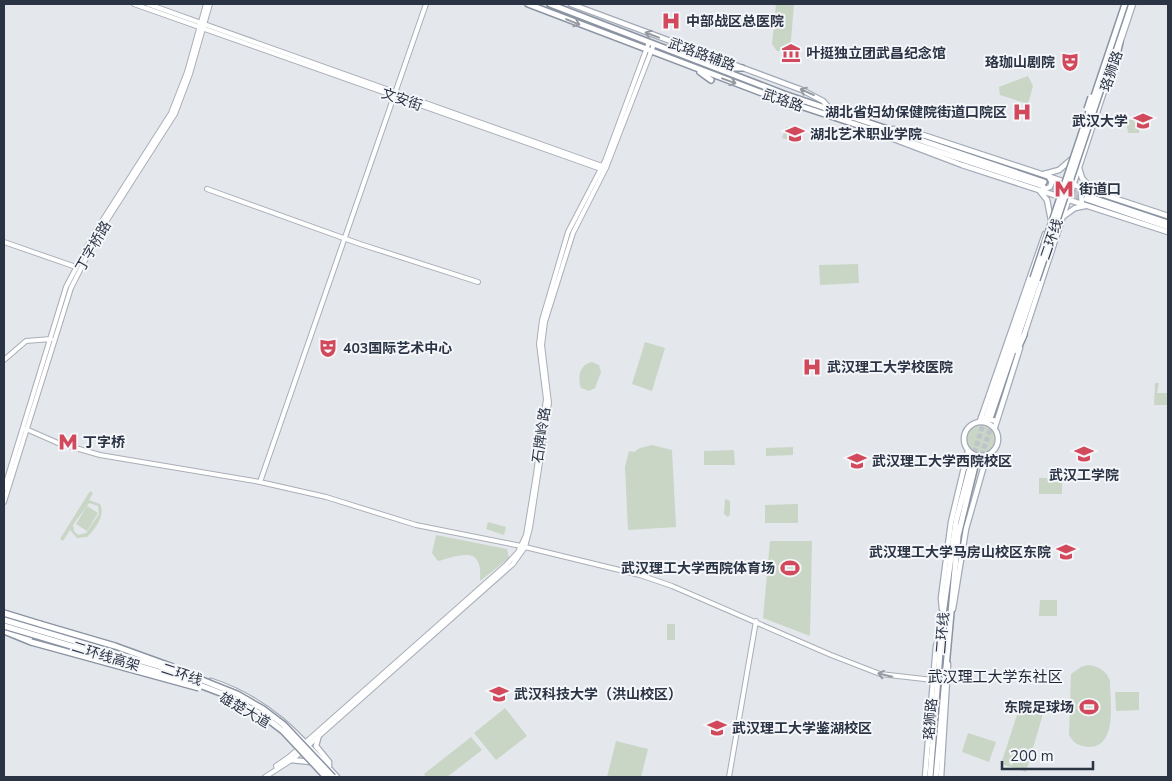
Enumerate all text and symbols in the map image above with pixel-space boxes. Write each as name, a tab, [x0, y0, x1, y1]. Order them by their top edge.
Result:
hospital icon: 中部战区总医院	[660, 10, 682, 32]
place label: 中部战区总医院	[686, 12, 784, 31]
one-way arrow	[565, 18, 580, 27]
one-way arrow	[645, 30, 660, 39]
street label: 武珞路辅路	[666, 34, 738, 75]
museum icon: 叶挺独立团武昌纪念馆	[780, 42, 802, 64]
place label: 叶挺独立团武昌纪念馆	[806, 44, 946, 63]
street label: 珞狮路	[1096, 48, 1127, 94]
theatre icon: 珞珈山剧院	[1059, 51, 1081, 73]
place label: 珞珈山剧院	[985, 53, 1055, 72]
one-way arrow	[721, 77, 736, 86]
street label: 文安街	[379, 84, 425, 115]
street label: 武珞路	[760, 85, 806, 116]
one-way arrow	[800, 87, 815, 97]
hospital icon: 湖北省妇幼保健院街道口院区	[1011, 101, 1033, 123]
place label: 湖北省妇幼保健院街道口院区	[825, 103, 1007, 122]
school or university icon: 武汉大学	[1132, 110, 1154, 132]
place label: 武汉大学	[1072, 112, 1128, 131]
school or university icon: 湖北艺术职业学院	[784, 123, 806, 145]
place label: 湖北艺术职业学院	[810, 125, 922, 144]
metro station icon: 街道口	[1053, 178, 1075, 200]
place label: 街道口	[1079, 180, 1121, 199]
street label: 二环线	[1036, 216, 1067, 262]
street label: 丁字桥路	[71, 217, 116, 275]
theatre icon: 403国际艺术中心	[317, 337, 339, 359]
place label: 403国际艺术中心	[343, 339, 452, 358]
hospital icon: 武汉理工大学校医院	[801, 356, 823, 378]
place label: 武汉理工大学校医院	[827, 358, 953, 377]
street label: 石牌岭路	[528, 406, 555, 464]
metro station icon: 丁字桥	[57, 431, 79, 453]
place label: 丁字桥	[83, 433, 125, 452]
school or university icon: 武汉工学院	[1073, 443, 1095, 465]
school or university icon: 武汉理工大学西院校区	[846, 450, 868, 472]
place label: 武汉理工大学西院校区	[872, 452, 1012, 471]
place label: 武汉工学院	[1049, 466, 1119, 485]
school or university icon: 武汉理工大学马房山校区东院	[1055, 541, 1077, 563]
place label: 武汉理工大学马房山校区东院	[869, 543, 1051, 562]
sports icon: 武汉理工大学西院体育场	[779, 557, 801, 579]
place label: 武汉理工大学西院体育场	[621, 559, 775, 578]
street label: 二环线	[931, 611, 954, 655]
street label: 二环线高架	[70, 637, 142, 676]
street label: 二环线	[159, 659, 205, 690]
district label: 武汉理工大学东社区	[927, 667, 1063, 687]
one-way arrow	[877, 670, 893, 679]
school or university icon: 武汉科技大学（洪山校区）	[488, 683, 510, 705]
place label: 武汉科技大学（洪山校区）	[514, 685, 682, 704]
street label: 雄楚大道	[216, 688, 274, 733]
sports icon: 东院足球场	[1078, 696, 1100, 718]
street label: 珞狮路	[919, 697, 942, 741]
place label: 东院足球场	[1004, 698, 1074, 717]
school or university icon: 武汉理工大学鉴湖校区	[706, 717, 728, 739]
place label: 武汉理工大学鉴湖校区	[732, 719, 872, 738]
scale bar	[1002, 738, 1093, 770]
text: 200 m	[1010, 746, 1054, 766]

